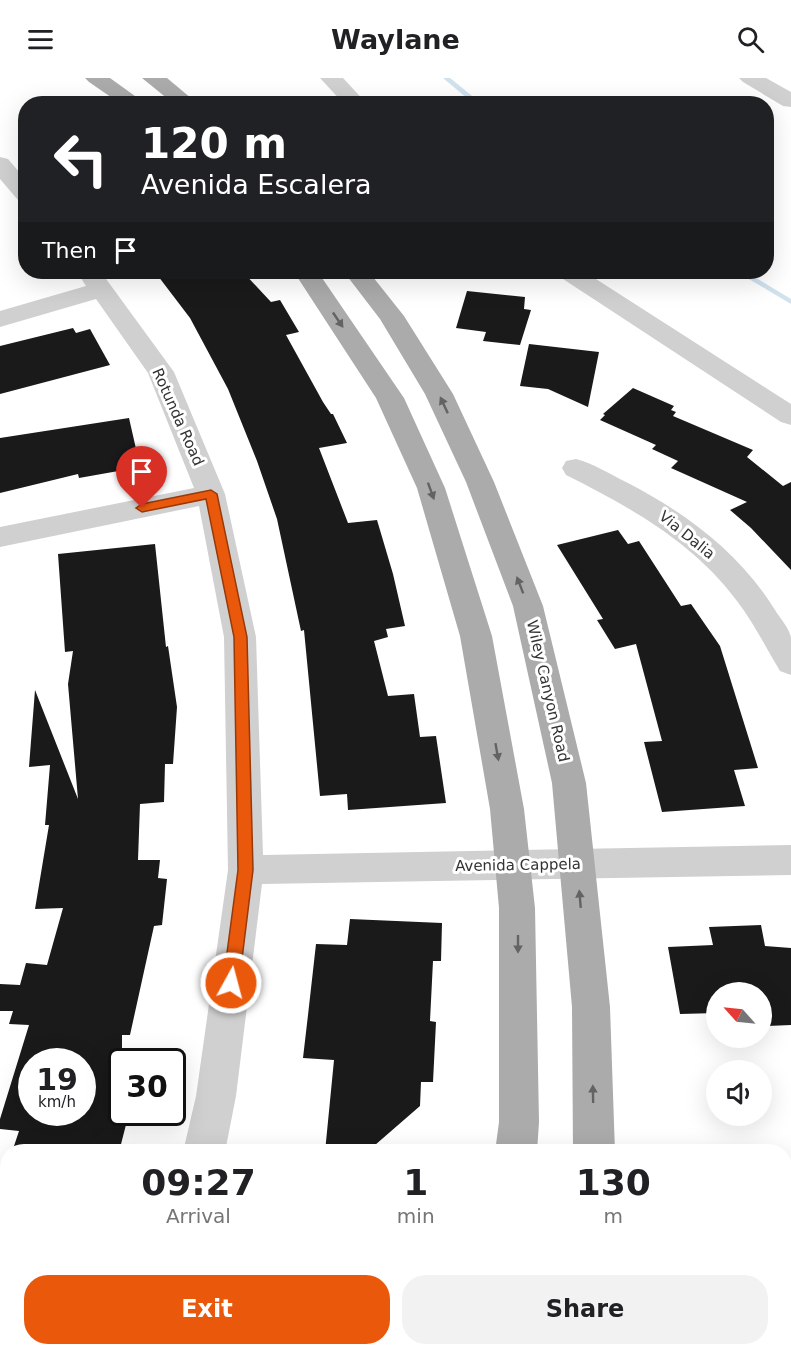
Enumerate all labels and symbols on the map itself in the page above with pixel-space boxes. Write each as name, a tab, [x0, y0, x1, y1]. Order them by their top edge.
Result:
one-way arrow	[332, 312, 344, 328]
street label: Rotunda Road	[148, 365, 208, 469]
one-way arrow	[440, 397, 449, 414]
pin	[116, 446, 167, 508]
one-way arrow	[427, 482, 436, 500]
street label: Via Dalia	[656, 507, 718, 563]
one-way arrow	[515, 576, 524, 594]
street label: Wiley Canyon Road	[523, 618, 573, 764]
one-way arrow	[493, 742, 502, 761]
street label: Avenida Cappela	[455, 855, 581, 875]
one-way arrow	[576, 890, 585, 909]
one-way arrow	[513, 935, 522, 954]
position arrow	[199, 951, 263, 1015]
north arrow	[706, 982, 772, 1048]
speed limit sign: 30	[108, 1048, 186, 1126]
one-way arrow	[588, 1084, 598, 1103]

